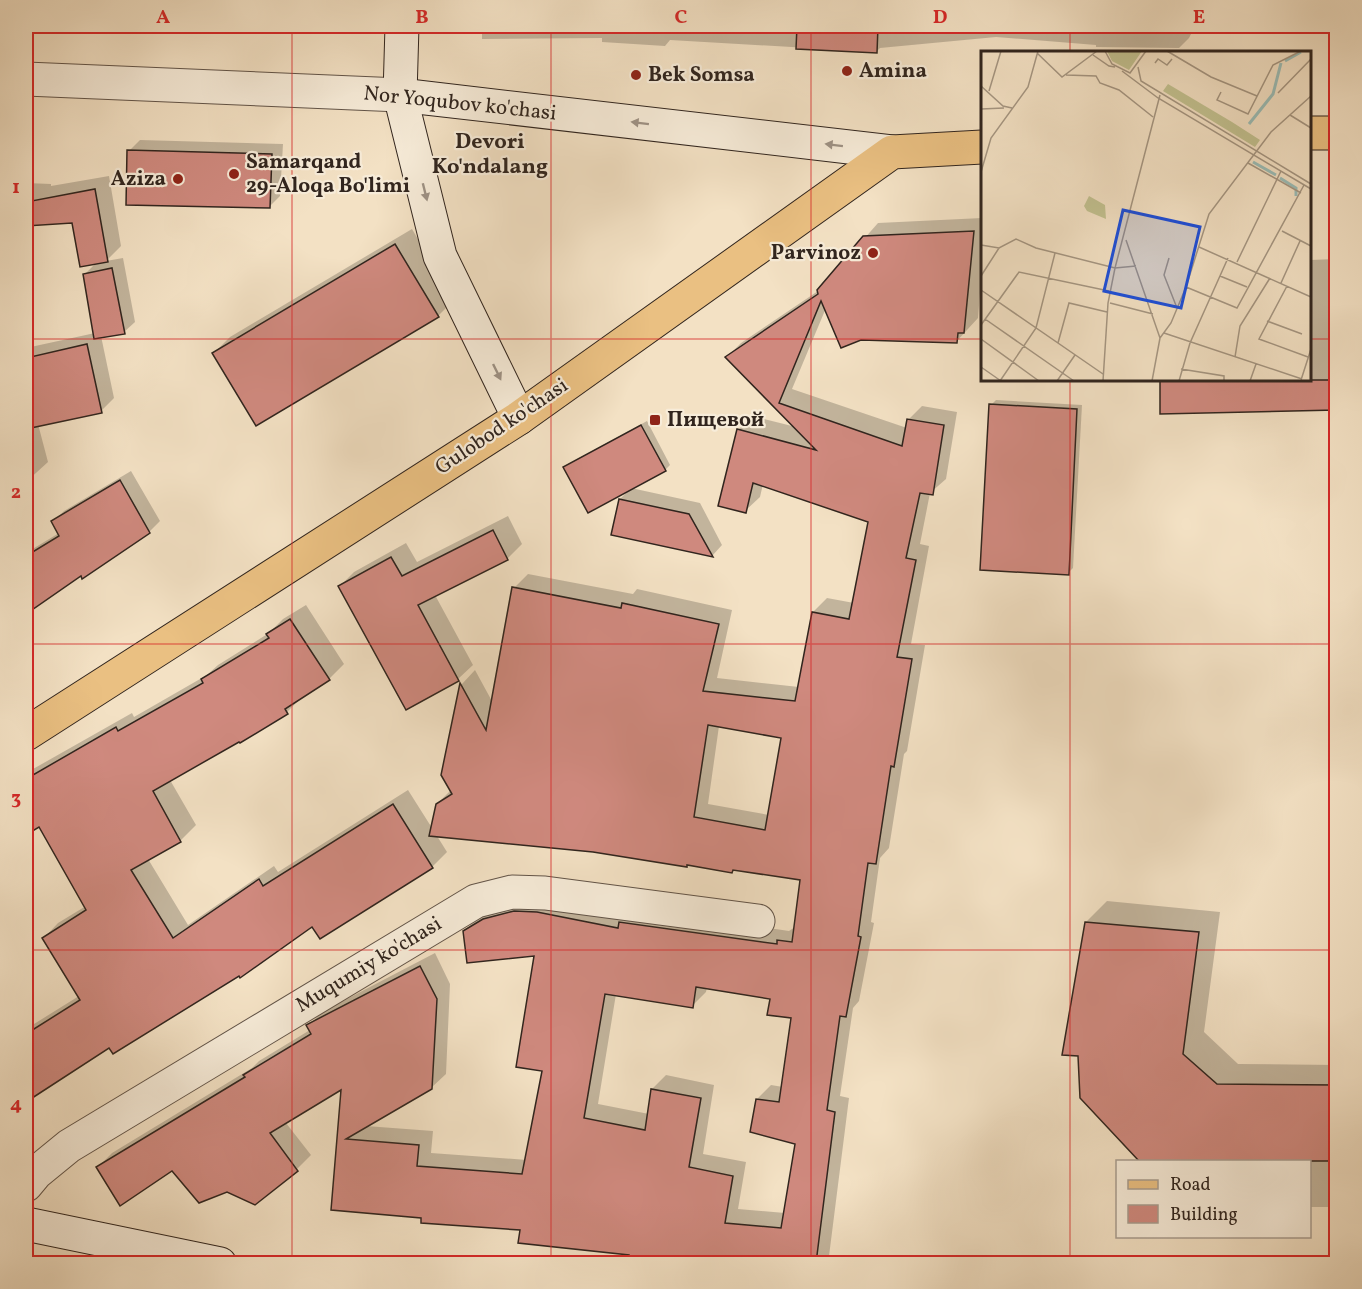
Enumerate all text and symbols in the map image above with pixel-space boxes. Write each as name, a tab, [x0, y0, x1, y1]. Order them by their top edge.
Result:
text: A	[156, 4, 170, 32]
text: B	[415, 4, 429, 32]
text: C	[675, 4, 688, 32]
text: D	[933, 4, 947, 32]
text: E	[1193, 4, 1205, 32]
inset map	[981, 51, 1311, 381]
place label: Amina	[859, 57, 927, 86]
place label: Bek Somsa	[648, 61, 755, 90]
marker: Amina	[840, 64, 854, 78]
marker: Bek Somsa	[629, 68, 643, 82]
street label: Nor Yoqubov ko'chasi	[362, 79, 558, 129]
one-way arrow	[630, 118, 649, 128]
district label: Devori Ko'ndalang	[432, 127, 548, 183]
one-way arrow	[824, 140, 843, 150]
place label: Samarqand 29-Aloqa Bo'limi	[246, 148, 410, 201]
place label: Aziza	[111, 165, 166, 194]
marker: Samarqand 29-Aloqa Bo'limi	[227, 167, 241, 181]
marker: Aziza	[171, 172, 185, 186]
text: 1	[12, 174, 20, 202]
one-way arrow	[420, 183, 430, 202]
place label: Parvinoz	[771, 239, 861, 268]
marker: Parvinoz	[866, 246, 880, 260]
one-way arrow	[492, 364, 502, 381]
street label: Gulobod ko'chasi	[430, 372, 574, 482]
place label: Пищевой	[667, 406, 764, 435]
marker: Пищевой	[648, 413, 662, 427]
text: 2	[11, 479, 21, 507]
text: 3	[11, 785, 21, 813]
street label: Muqumiy ko'chasi	[290, 910, 448, 1020]
text: 4	[10, 1091, 22, 1119]
legend	[1116, 1160, 1311, 1238]
text: Road	[1170, 1173, 1211, 1198]
text: Building	[1170, 1203, 1238, 1228]

